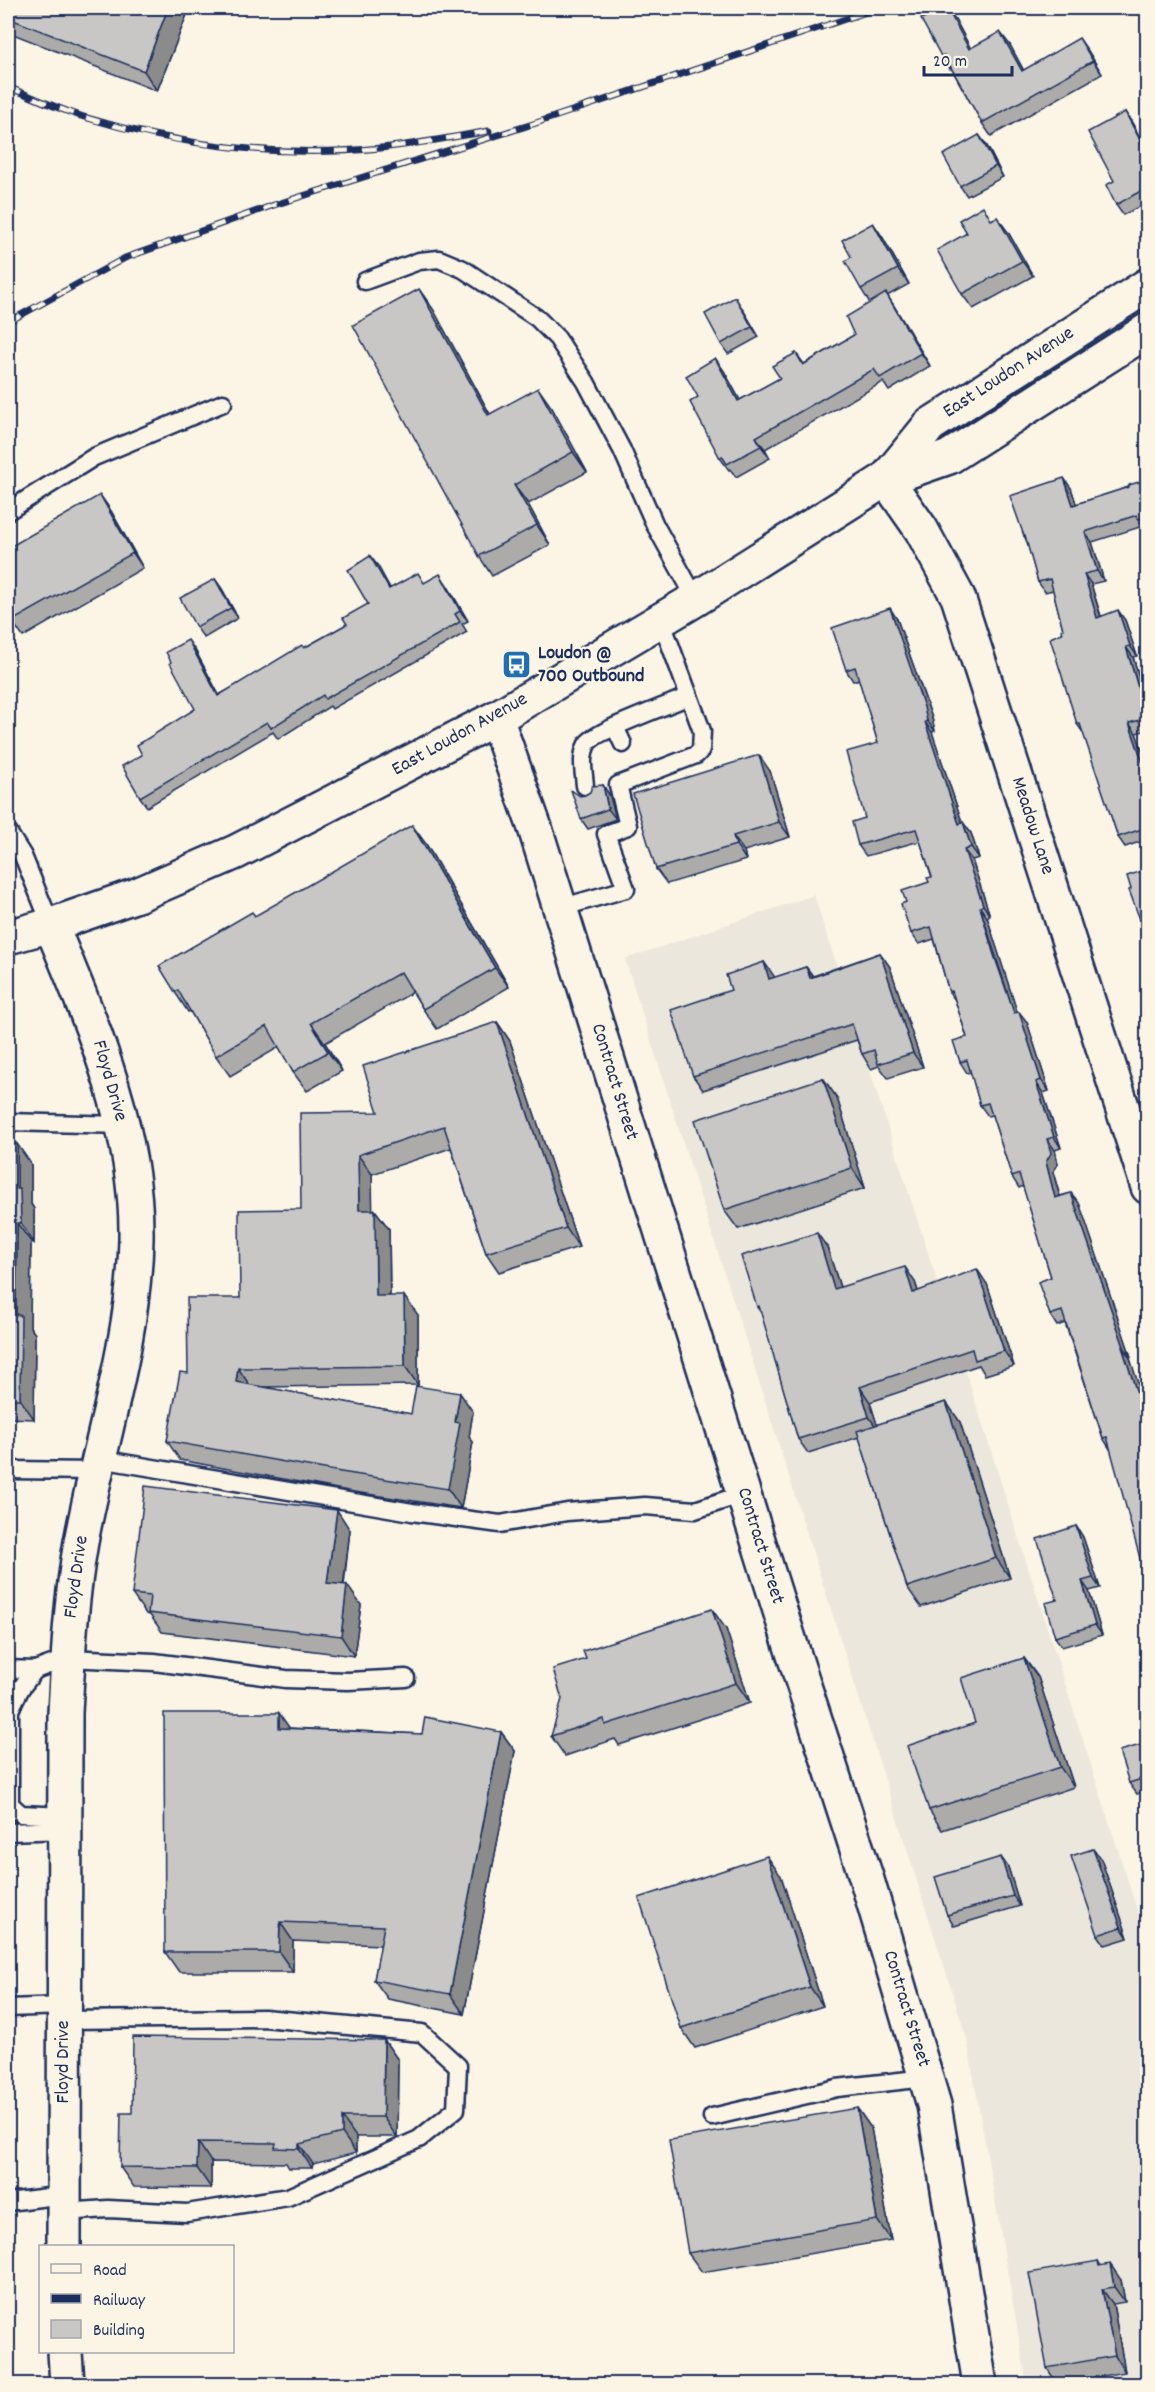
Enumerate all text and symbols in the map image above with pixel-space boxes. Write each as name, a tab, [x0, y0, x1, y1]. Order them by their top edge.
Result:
scale bar	[924, 39, 1012, 77]
text: 20 m	[933, 50, 967, 75]
street label: East Loudon Avenue	[938, 320, 1080, 426]
place label: Loudon @ 700 Outbound	[538, 640, 644, 691]
bus stop icon: Loudon @ 700 Outbound	[501, 649, 533, 681]
street label: East Loudon Avenue	[387, 686, 533, 784]
street label: Meadow Lane	[1003, 774, 1061, 879]
street label: Contract Street	[583, 1020, 645, 1144]
street label: Floyd Drive	[84, 1037, 134, 1125]
street label: Contract Street	[729, 1484, 791, 1608]
street label: Floyd Drive	[57, 1534, 97, 1620]
street label: Contract Street	[875, 1947, 937, 2071]
street label: Floyd Drive	[50, 2020, 78, 2104]
legend	[39, 2245, 234, 2353]
text: Road	[93, 2259, 127, 2284]
text: Railway	[93, 2289, 146, 2314]
text: Building	[93, 2319, 145, 2344]

